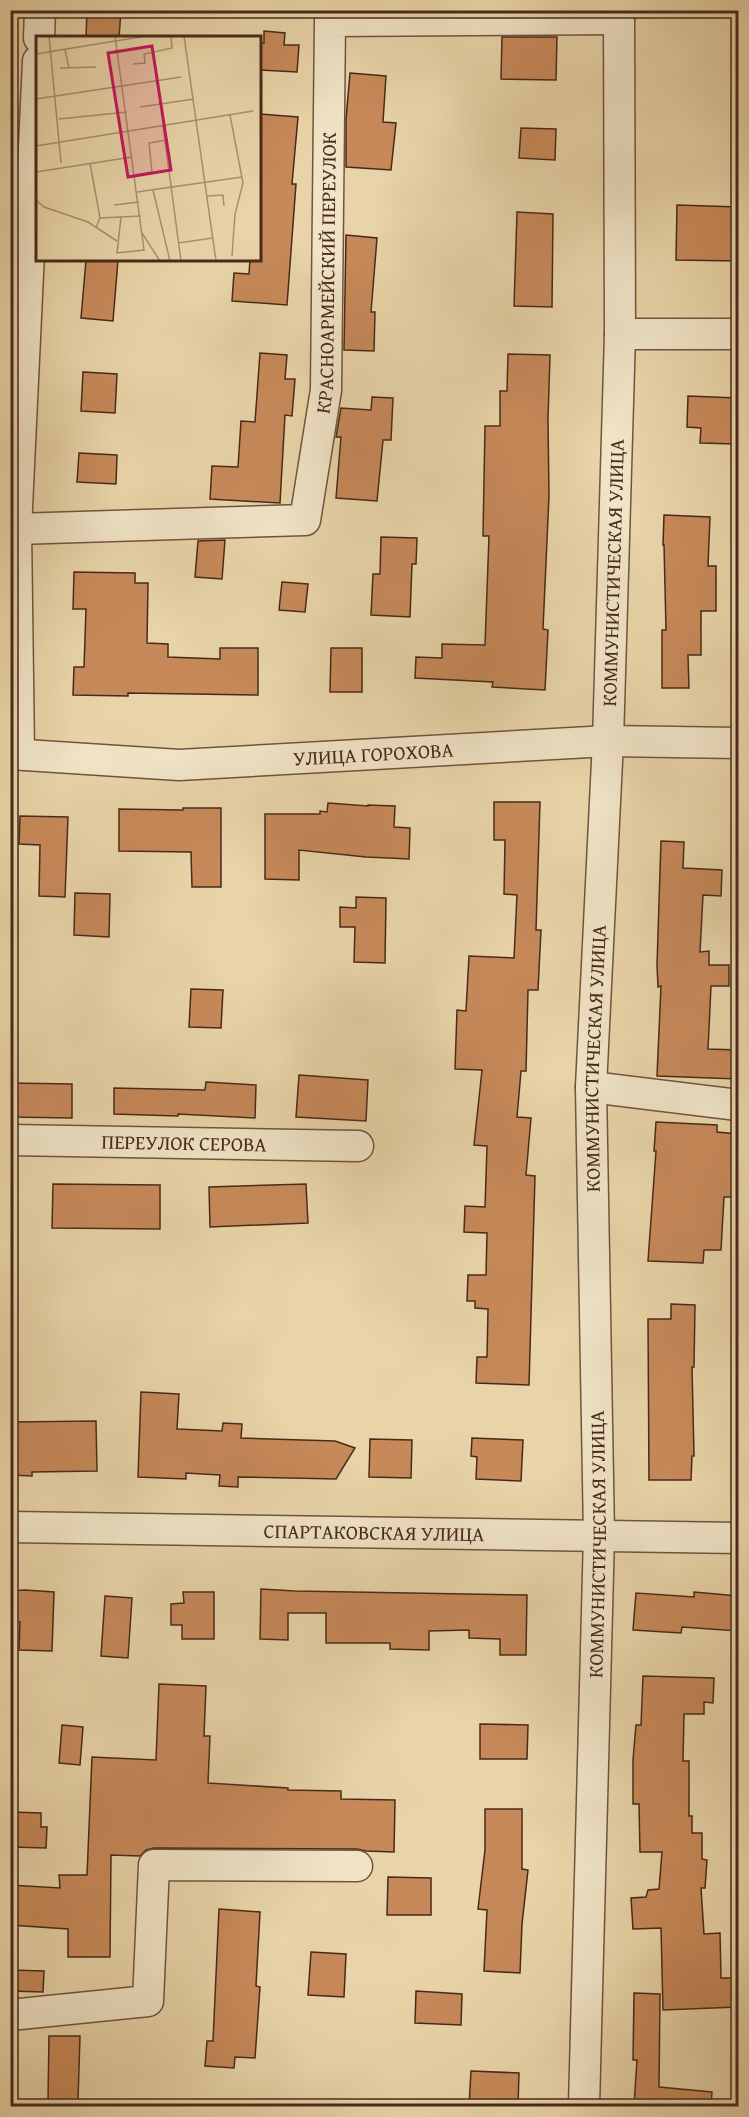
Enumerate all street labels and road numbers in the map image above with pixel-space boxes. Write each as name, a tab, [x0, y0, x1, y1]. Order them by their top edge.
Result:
street label: КРАСНОАРМЕЙСКИЙ ПЕРЕУЛОК	[307, 131, 343, 416]
street label: КОММУНИСТИЧЕСКАЯ УЛИЦА	[594, 439, 631, 707]
street label: УЛИЦА ГОРОХОВА	[292, 735, 454, 773]
street label: КОММУНИСТИЧЕСКАЯ УЛИЦА	[576, 924, 613, 1192]
street label: ПЕРЕУЛОК СЕРОВА	[101, 1127, 267, 1158]
street label: КОММУНИСТИЧЕСКАЯ УЛИЦА	[580, 1410, 613, 1678]
street label: СПАРТАКОВСКАЯ УЛИЦА	[263, 1516, 485, 1548]

